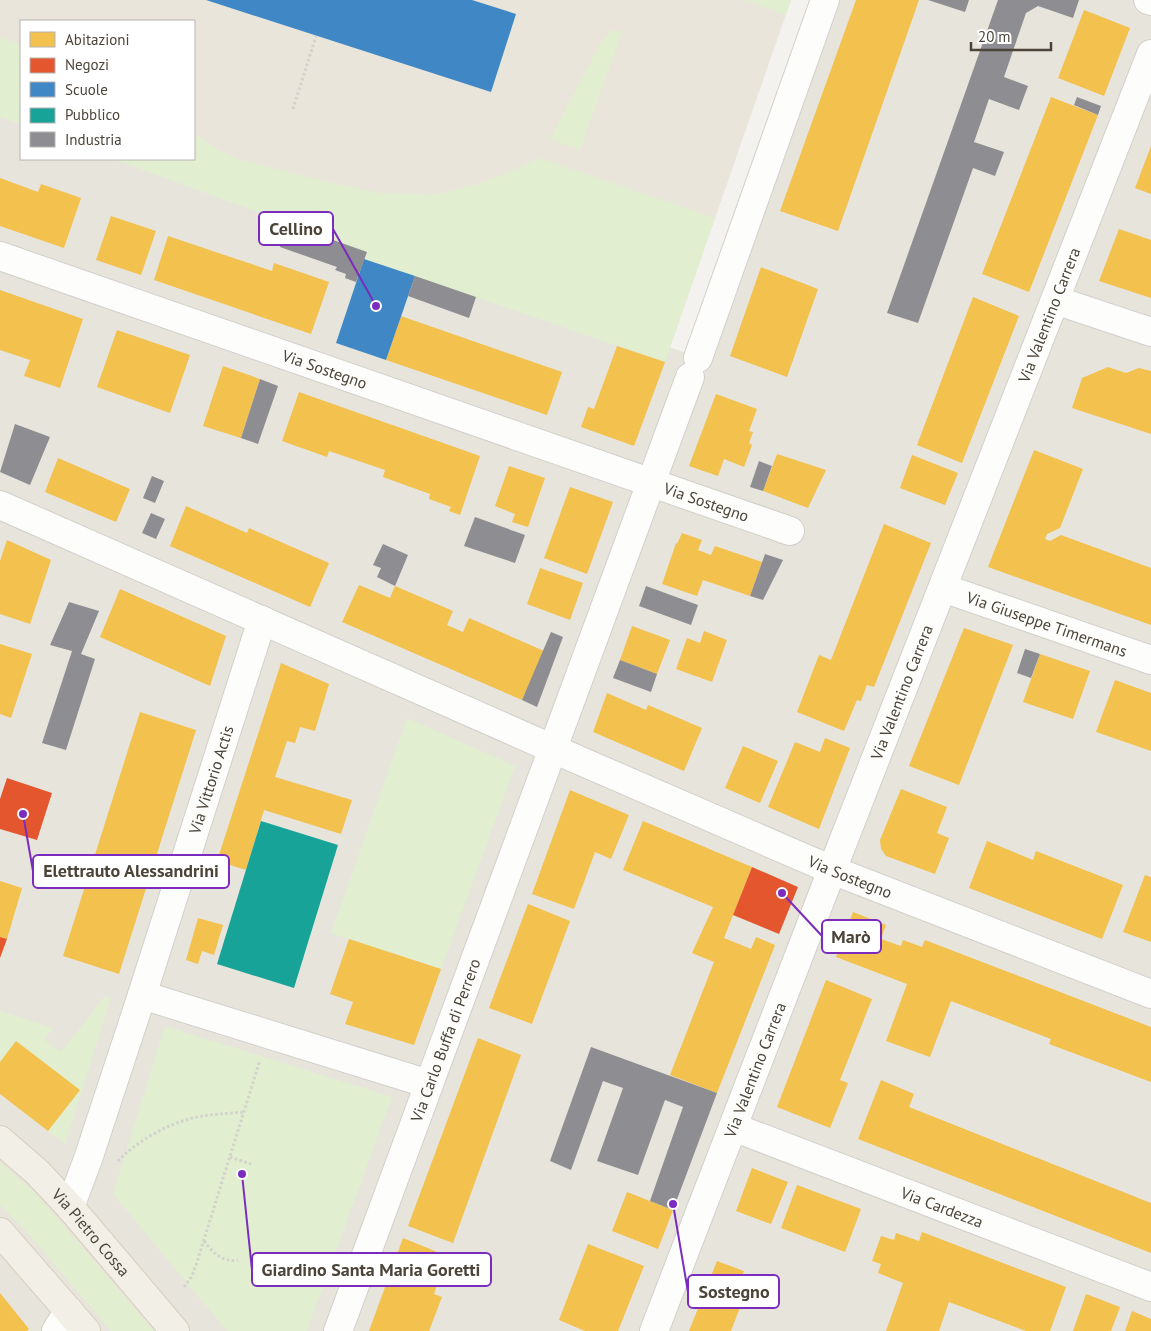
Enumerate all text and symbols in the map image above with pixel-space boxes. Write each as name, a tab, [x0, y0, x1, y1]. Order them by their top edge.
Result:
legend	[20, 20, 195, 160]
scale bar	[971, 20, 1051, 52]
text: 20 m	[978, 27, 1011, 46]
text: Abitazioni	[65, 30, 129, 49]
text: Negozi	[65, 55, 109, 74]
text: Scuole	[65, 80, 108, 99]
text: Pubblico	[65, 105, 120, 124]
text: Industria	[65, 130, 122, 149]
callout: Cellino	[259, 212, 333, 245]
text: Cellino	[269, 217, 323, 240]
street label: Via Valentino Carrera	[1013, 245, 1084, 386]
street label: Via Sostegno	[279, 345, 370, 393]
street label: Via Sostegno	[660, 478, 752, 526]
street label: Via Giuseppe Timermans	[963, 587, 1130, 661]
street label: Via Valentino Carrera	[866, 622, 937, 764]
street label: Via Vittorio Actis	[184, 723, 238, 837]
street label: Via Sostegno	[804, 851, 895, 902]
callout: Elettrauto Alessandrini	[33, 855, 229, 888]
text: Elettrauto Alessandrini	[43, 859, 219, 882]
callout: Marò	[822, 920, 881, 953]
text: Marò	[831, 925, 871, 948]
street label: Via Carlo Buffa di Perrero	[406, 956, 485, 1126]
street label: Via Valentino Carrera	[719, 999, 790, 1141]
street label: Via Cardezza	[897, 1182, 986, 1232]
street label: Via Pietro Cossa	[47, 1184, 134, 1280]
callout: Giardino Santa Maria Goretti	[252, 1253, 491, 1286]
text: Giardino Santa Maria Goretti	[262, 1258, 480, 1281]
callout: Sostegno	[688, 1275, 779, 1308]
text: Sostegno	[698, 1280, 770, 1303]

